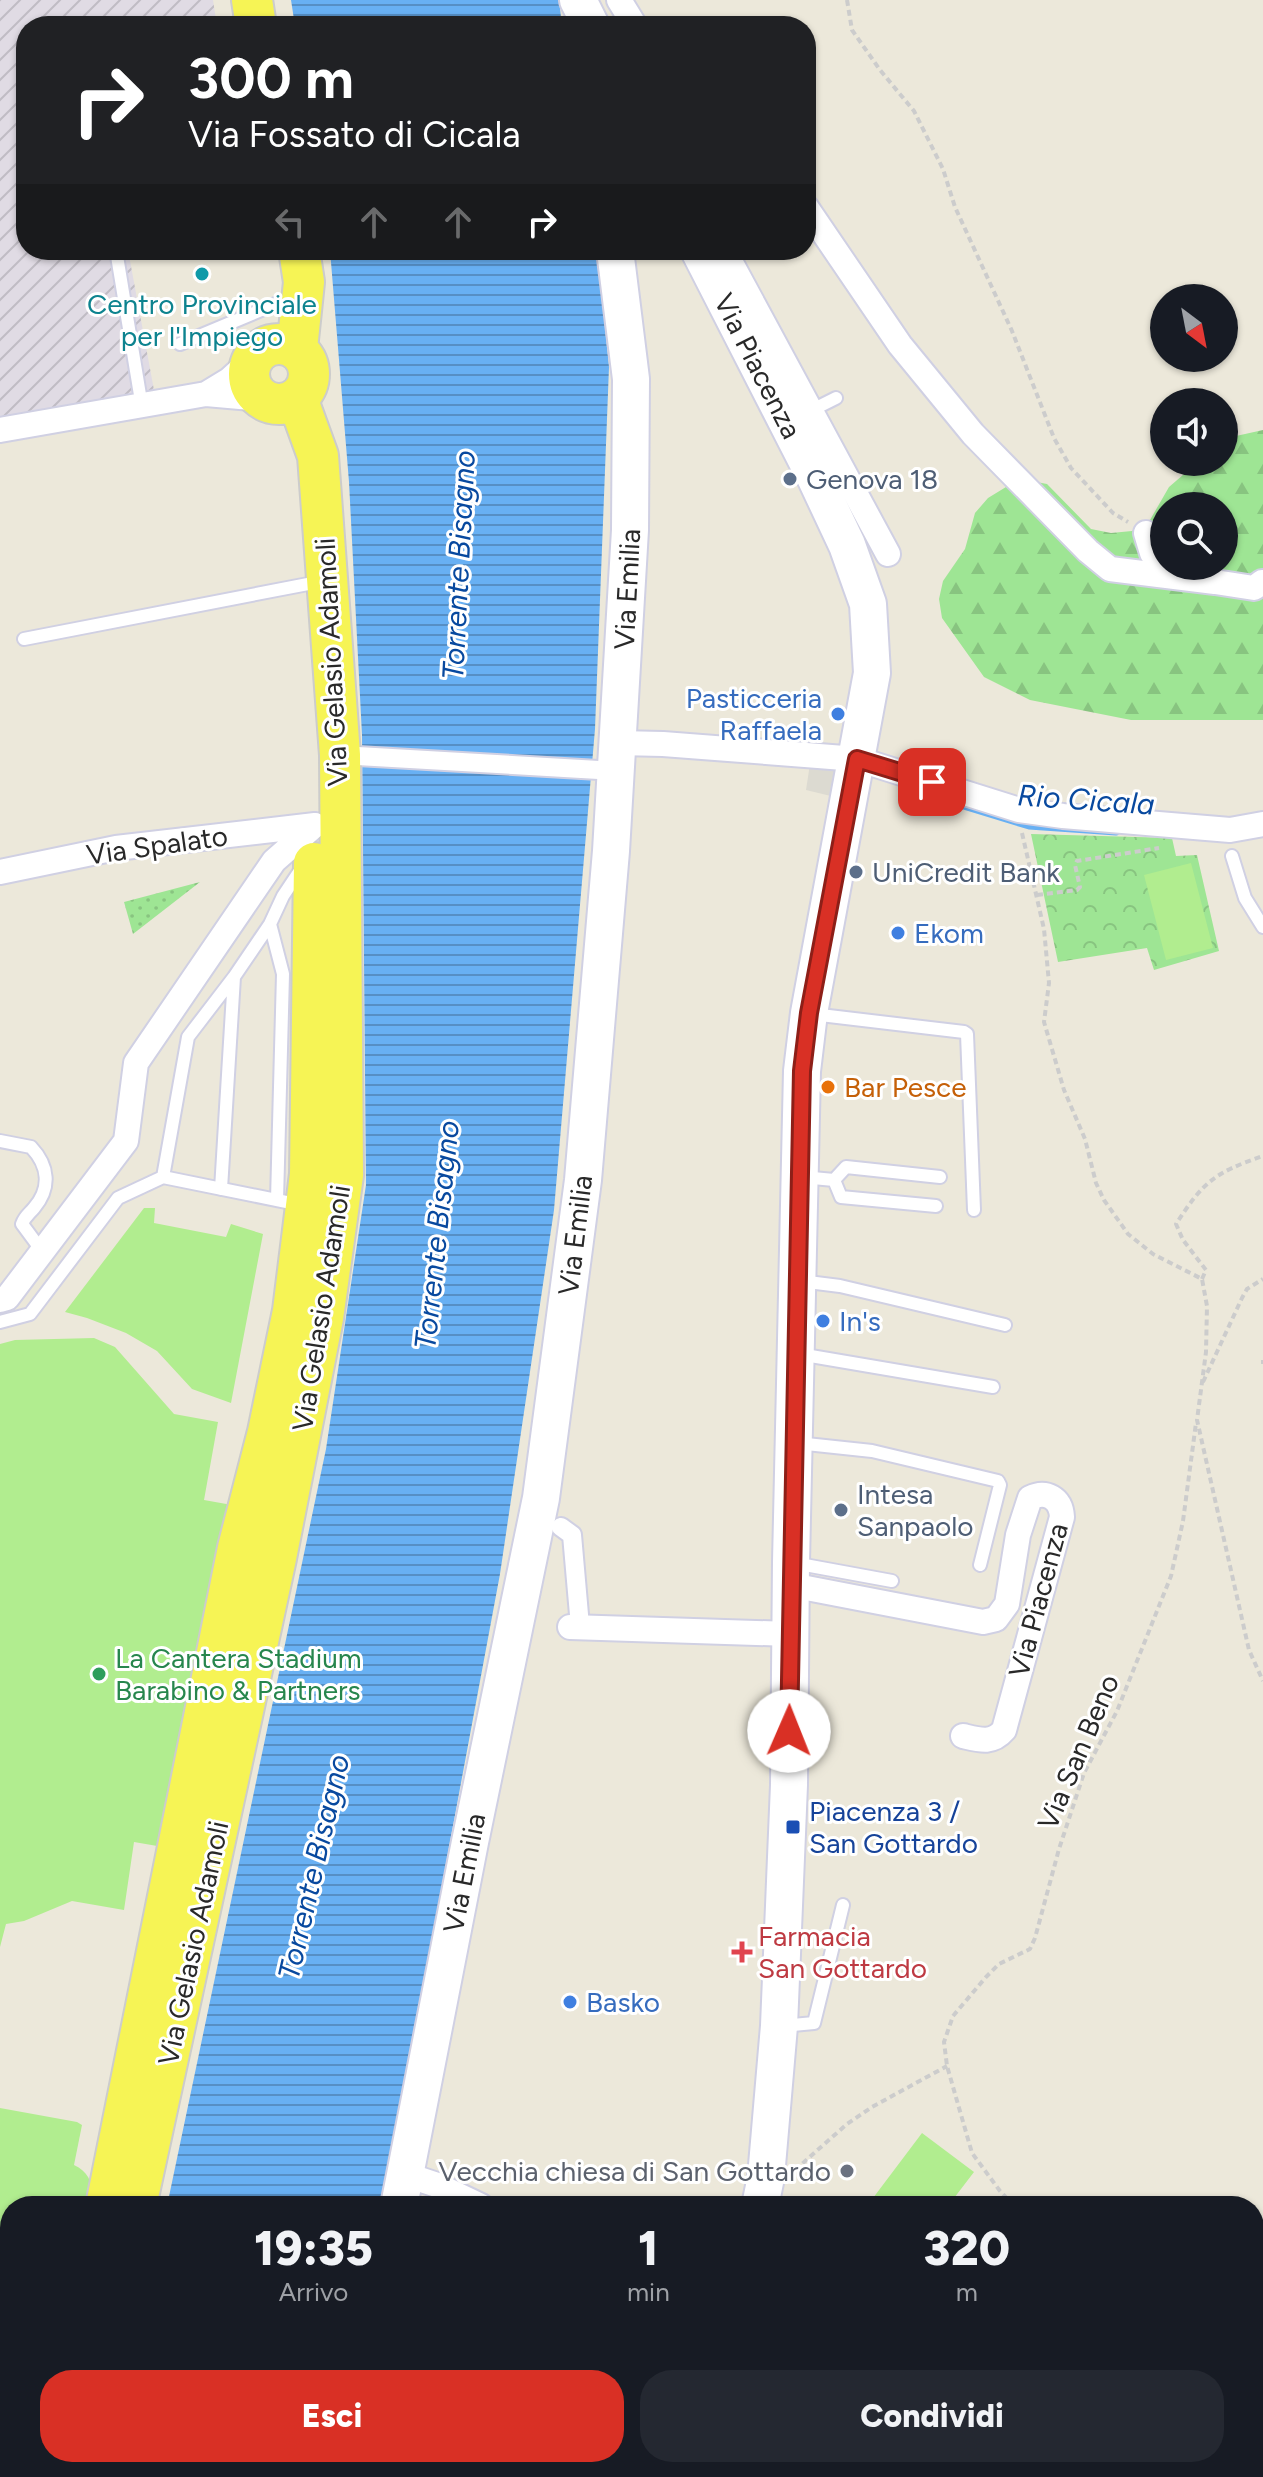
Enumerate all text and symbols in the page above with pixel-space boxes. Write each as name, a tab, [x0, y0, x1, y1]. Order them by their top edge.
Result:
text: 300 m	[188, 45, 354, 112]
icon: right	[56, 48, 160, 152]
text: Via Fossato di Cicala	[188, 113, 521, 156]
icon: left	[268, 200, 312, 244]
icon: ahead	[352, 200, 396, 244]
icon: ahead	[436, 200, 480, 244]
icon: right	[520, 200, 564, 244]
marker: Centro Provinciale per l'Impiego	[193, 265, 211, 283]
north arrow	[1150, 284, 1238, 372]
map controls	[1150, 284, 1238, 580]
place label: Centro Provinciale per l'Impiego	[87, 287, 317, 353]
street label: Via Piacenza	[707, 288, 809, 444]
button: sound	[1150, 388, 1238, 476]
water label: Torrente Bisagno	[434, 449, 483, 681]
place label: Genova 18	[806, 462, 938, 496]
marker: Genova 18	[781, 470, 799, 488]
button: search	[1150, 492, 1238, 580]
street label: Via Emilia	[607, 528, 647, 650]
street label: Via Gelasio Adamoli	[308, 537, 354, 787]
place label: Pasticceria Raffaela	[686, 681, 822, 747]
marker: Pasticceria Raffaela	[829, 705, 847, 723]
pin	[898, 748, 966, 816]
icon: arrive	[910, 760, 954, 804]
water label: Rio Cicala	[1016, 776, 1156, 823]
street label: Via Spalato	[84, 818, 230, 872]
place label: UniCredit Bank	[872, 855, 1060, 889]
marker: UniCredit Bank	[847, 863, 865, 881]
place label: Ekom	[914, 916, 984, 950]
marker: Ekom	[889, 924, 907, 942]
place label: Bar Pesce	[844, 1070, 966, 1104]
marker: Bar Pesce	[819, 1078, 837, 1096]
water label: Torrente Bisagno	[406, 1119, 467, 1351]
street label: Via Emilia	[551, 1173, 599, 1297]
street label: Via Gelasio Adamoli	[285, 1182, 357, 1434]
place label: In's	[839, 1304, 881, 1338]
marker: In's	[814, 1312, 832, 1330]
place label: Intesa Sanpaolo	[857, 1477, 974, 1543]
marker: Intesa Sanpaolo	[832, 1501, 850, 1519]
street label: Via Piacenza	[1001, 1519, 1075, 1681]
place label: La Cantera Stadium Barabino & Partners	[115, 1641, 362, 1707]
marker: La Cantera Stadium Barabino & Partners	[90, 1665, 108, 1683]
street label: Via San Beno	[1030, 1669, 1126, 1835]
position arrow	[747, 1689, 831, 1773]
water label: Torrente Bisagno	[270, 1751, 357, 1983]
place label: Piacenza 3 / San Gottardo	[809, 1794, 978, 1860]
street label: Via Emilia	[436, 1810, 492, 1936]
street label: Via Gelasio Adamoli	[150, 1818, 236, 2068]
marker: Piacenza 3 / San Gottardo	[784, 1818, 802, 1836]
place label: Farmacia San Gottardo	[758, 1919, 927, 1985]
marker: Farmacia San Gottardo	[733, 1943, 751, 1961]
place label: Basko	[586, 1985, 660, 2019]
marker: Basko	[561, 1993, 579, 2011]
place label: Vecchia chiesa di San Gottardo	[438, 2154, 831, 2188]
marker: Vecchia chiesa di San Gottardo	[838, 2162, 856, 2180]
text: 19:35	[254, 2219, 373, 2277]
text: 1	[638, 2219, 659, 2277]
text: 320	[924, 2219, 1010, 2277]
text: Arrivo	[279, 2276, 348, 2308]
text: min	[627, 2276, 670, 2308]
text: m	[956, 2276, 978, 2308]
button: Esci	[40, 2370, 624, 2462]
button: Condividi	[640, 2370, 1224, 2462]

